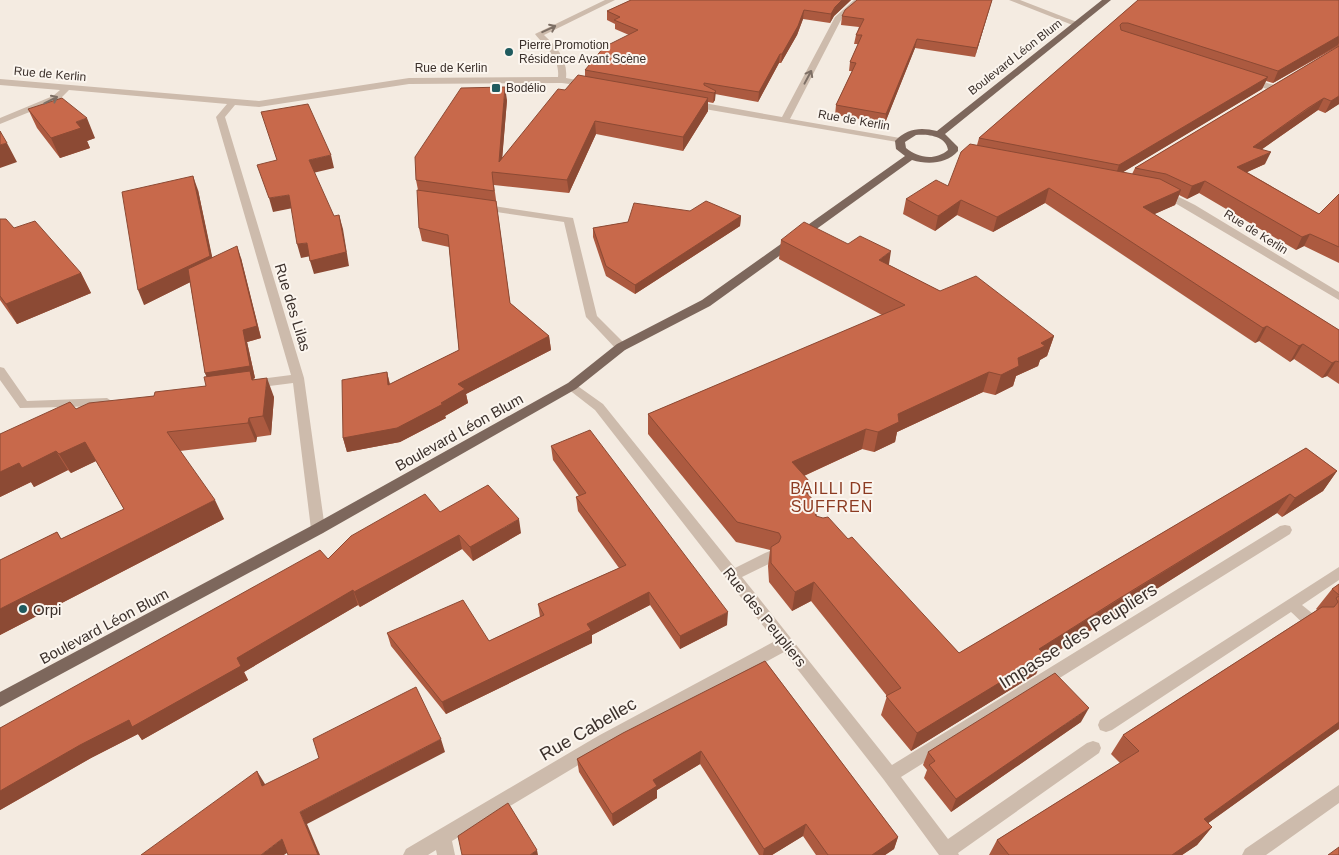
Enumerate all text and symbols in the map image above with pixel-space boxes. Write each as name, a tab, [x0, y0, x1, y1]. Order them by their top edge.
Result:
street label: Boulevard Léon Blum	[965, 16, 1065, 98]
one-way arrow	[541, 24, 556, 33]
place label: Pierre Promotion Résidence Avant Scène	[519, 38, 647, 66]
marker: Pierre Promotion Résidence Avant Scène	[503, 46, 515, 58]
street label: Rue de Kerlin	[415, 61, 487, 75]
street label: Rue de Kerlin	[13, 64, 87, 84]
one-way arrow	[803, 70, 813, 84]
place label: Bodélio	[506, 81, 546, 95]
marker: Bodélio	[490, 82, 502, 94]
one-way arrow	[43, 95, 58, 104]
street label: Rue de Kerlin	[817, 107, 891, 133]
street label: Rue de Kerlin	[1221, 207, 1291, 257]
street label: Rue des Lilas	[272, 261, 314, 353]
street label: Boulevard Léon Blum	[392, 390, 526, 474]
district label: BAILLI DE SUFFREN	[790, 480, 874, 515]
street label: Rue des Peupliers	[720, 564, 810, 670]
street label: Impasse des Peupliers	[995, 579, 1161, 693]
street label: Boulevard Léon Blum	[37, 585, 171, 667]
place label: Orpi	[33, 601, 61, 618]
marker: Orpi	[17, 603, 29, 615]
street label: Rue Cabellec	[536, 693, 640, 765]

